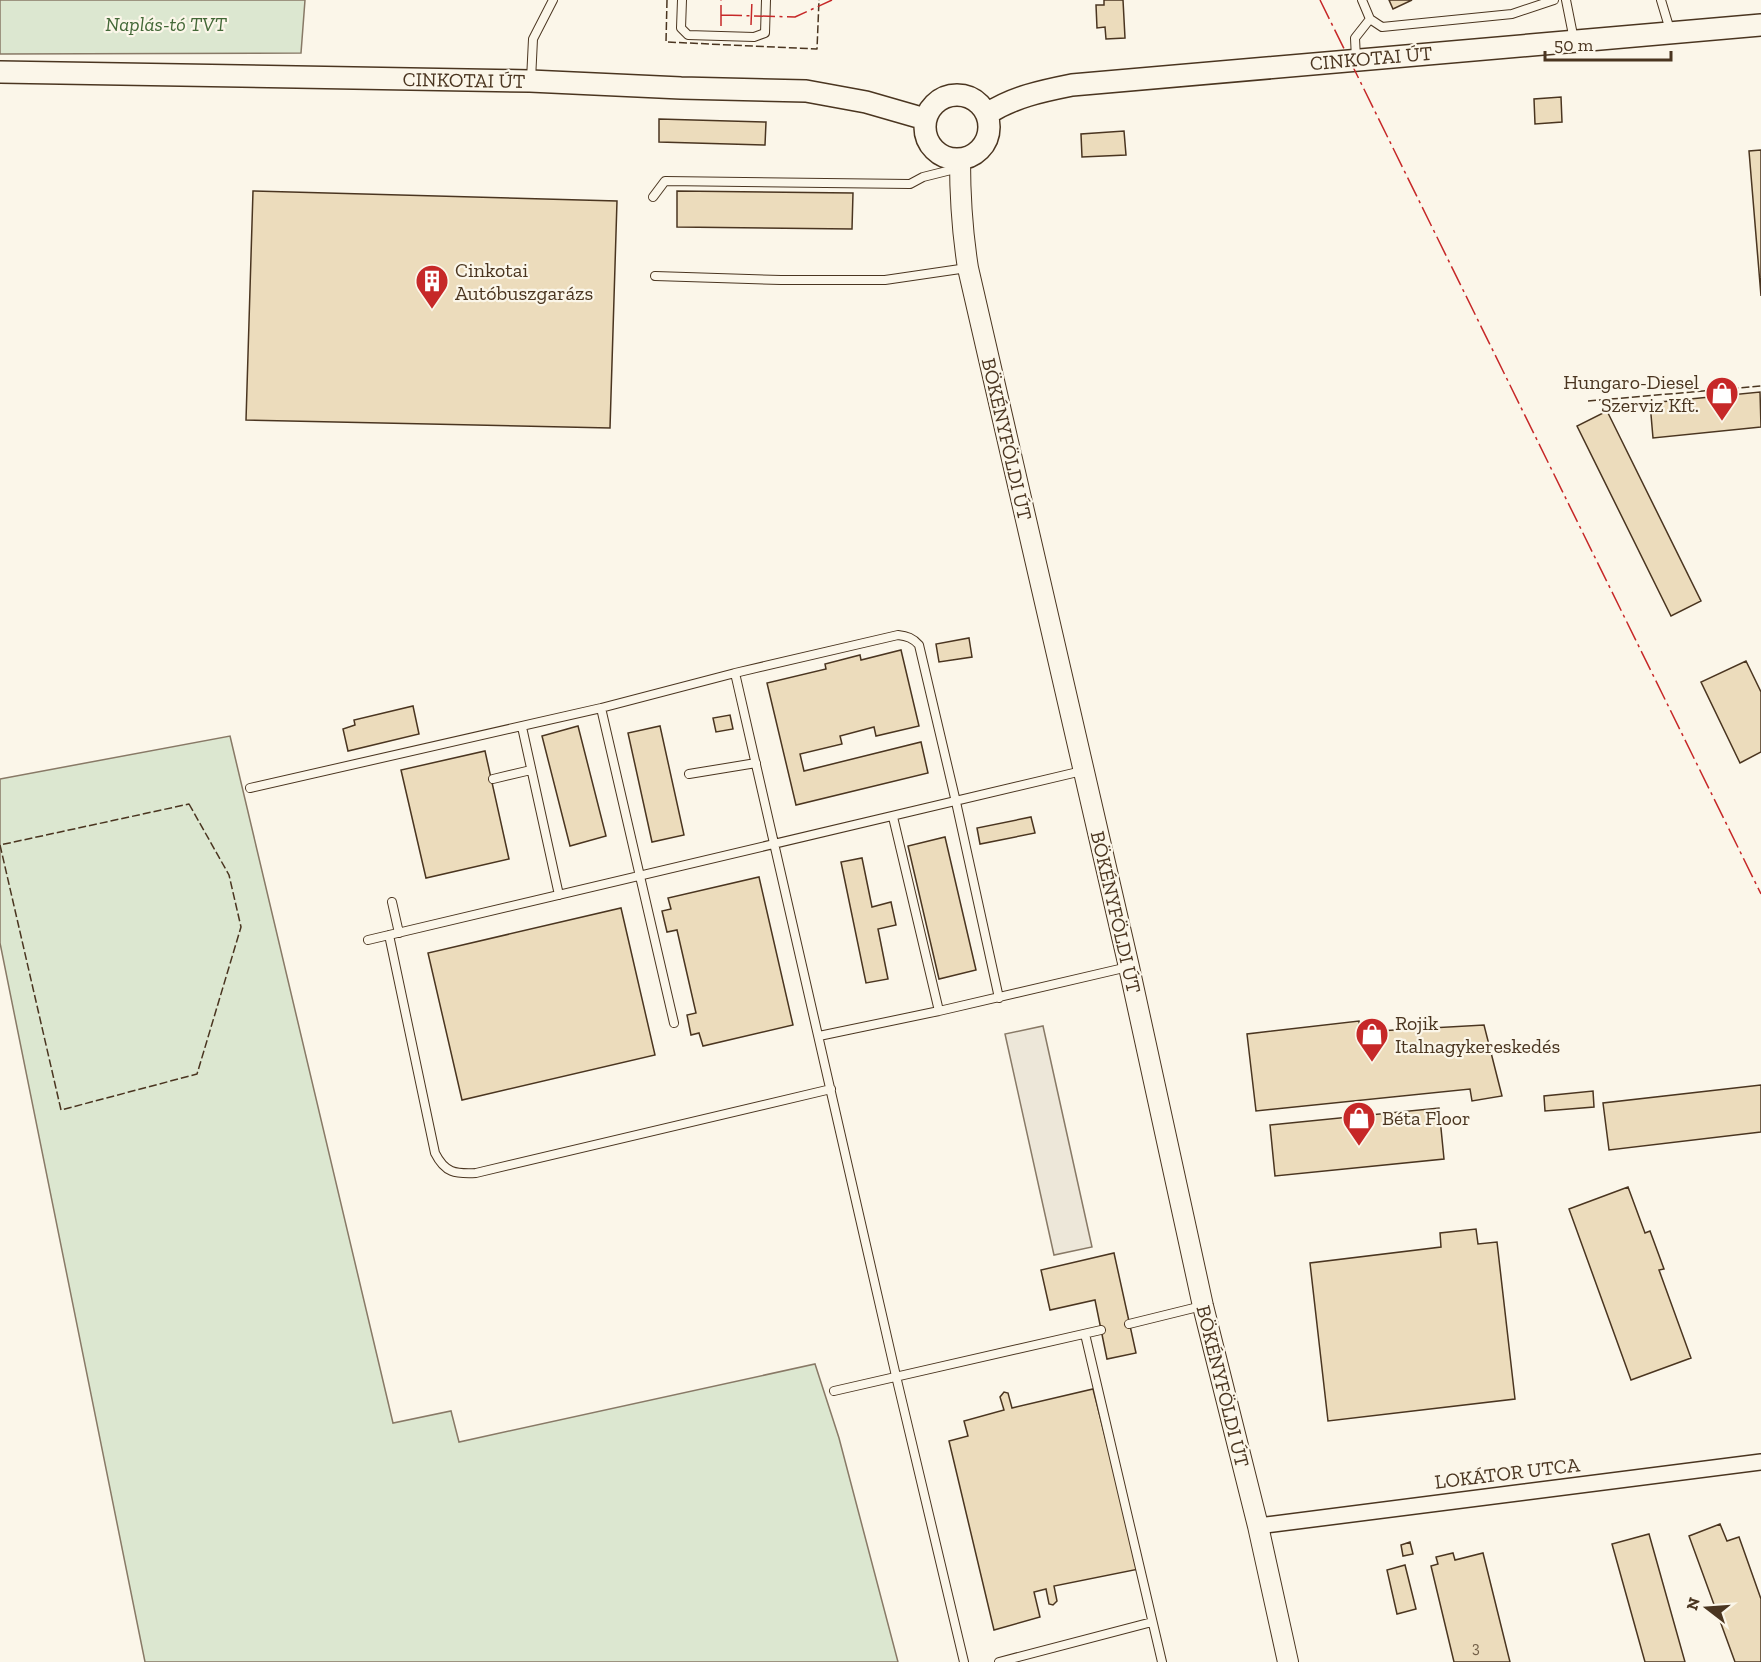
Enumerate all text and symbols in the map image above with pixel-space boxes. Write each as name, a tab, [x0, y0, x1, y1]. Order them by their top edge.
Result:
park label: Naplás-tó TVT	[105, 12, 228, 36]
scale bar	[1545, 24, 1671, 62]
text: 50 m	[1554, 34, 1594, 56]
street label: CINKOTAI ÚT	[1309, 41, 1433, 75]
street label: CINKOTAI ÚT	[402, 67, 526, 93]
place label: Cinkotai Autóbuszgarázs	[455, 258, 593, 305]
building icon: Cinkotai Autóbuszgarázs	[414, 263, 450, 310]
street label: BÖKÉNYFÖLDI ÚT	[977, 355, 1037, 523]
place label: Hungaro-Diesel Szerviz Kft.	[1563, 370, 1699, 417]
shop icon: Hungaro-Diesel Szerviz Kft.	[1704, 375, 1740, 422]
street label: BÖKÉNYFÖLDI ÚT	[1086, 828, 1146, 996]
place label: Rojik Italnagykereskedés	[1395, 1011, 1560, 1058]
shop icon: Rojik Italnagykereskedés	[1354, 1016, 1390, 1063]
shop icon: Béta Floor	[1341, 1100, 1377, 1147]
place label: Béta Floor	[1382, 1106, 1471, 1130]
street label: BÖKÉNYFÖLDI ÚT	[1191, 1303, 1255, 1469]
street label: LOKÁTOR UTCA	[1433, 1452, 1582, 1494]
north arrow	[1677, 1578, 1737, 1638]
text: N	[1682, 1595, 1704, 1612]
house number: 3	[1472, 1638, 1480, 1657]

